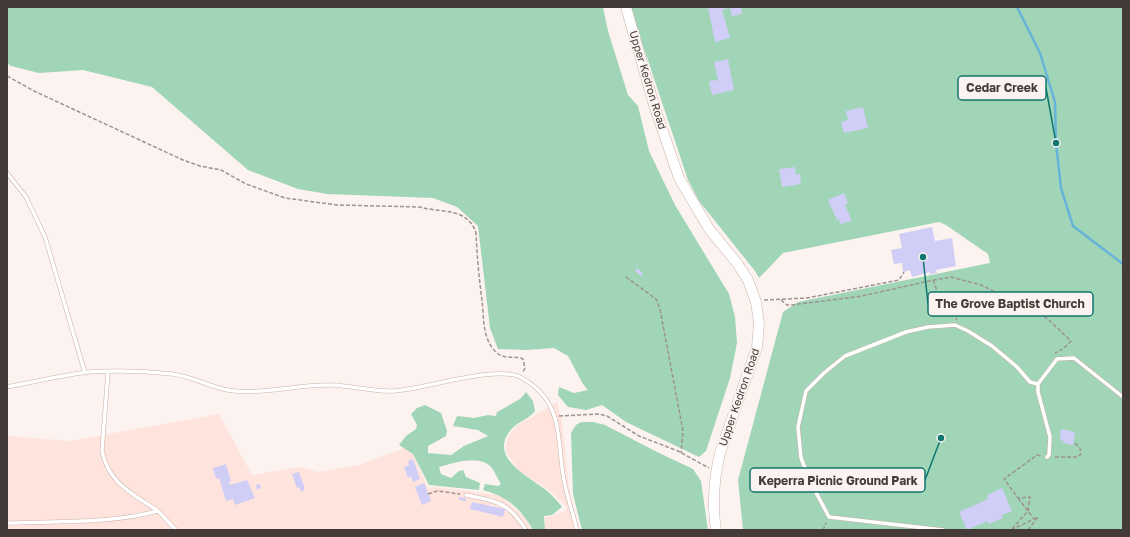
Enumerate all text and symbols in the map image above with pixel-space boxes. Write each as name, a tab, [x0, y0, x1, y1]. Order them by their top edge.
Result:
street label: Upper Kedron Road	[627, 29, 670, 131]
callout: Cedar Creek	[958, 76, 1046, 100]
text: Cedar Creek	[966, 80, 1038, 95]
callout: The Grove Baptist Church	[928, 292, 1093, 316]
text: The Grove Baptist Church	[935, 296, 1085, 311]
street label: Upper Kedron Road	[716, 346, 761, 448]
callout: Keperra Picnic Ground Park	[750, 468, 925, 492]
text: Keperra Picnic Ground Park	[758, 473, 918, 488]

